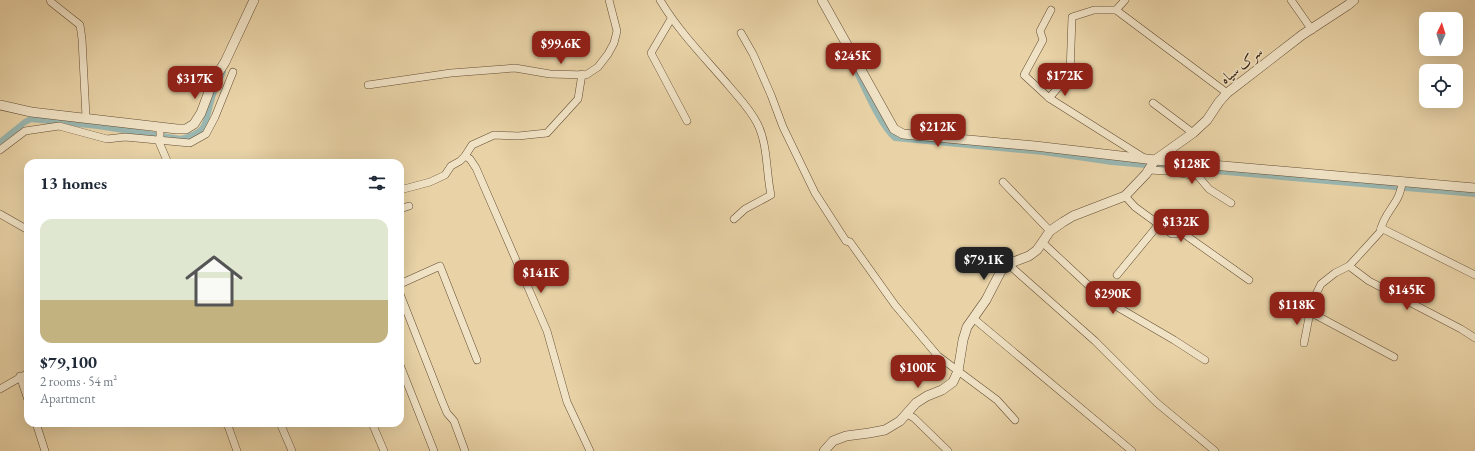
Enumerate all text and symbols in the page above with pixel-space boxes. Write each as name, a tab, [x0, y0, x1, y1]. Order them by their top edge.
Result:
north arrow	[1419, 12, 1463, 56]
map controls	[1419, 12, 1463, 108]
pin: $99.6K	[528, 31, 594, 65]
text: $99.6K	[541, 35, 581, 52]
street label: سرک سیاه	[1216, 42, 1267, 88]
pin: $245K	[825, 43, 881, 77]
text: $245K	[835, 47, 871, 64]
pin: $172K	[1037, 63, 1093, 97]
button: locate	[1419, 64, 1463, 108]
pin: $317K	[167, 66, 223, 100]
text: $172K	[1047, 67, 1083, 84]
text: $317K	[177, 70, 213, 87]
pin: $212K	[910, 114, 966, 148]
text: $212K	[920, 118, 956, 135]
pin: $128K	[1164, 151, 1220, 185]
text: $128K	[1174, 155, 1210, 172]
text: 13 homes	[40, 172, 107, 194]
icon: filters	[366, 172, 388, 194]
pin: $132K	[1153, 209, 1209, 243]
text: $132K	[1163, 213, 1199, 230]
icon: home	[178, 245, 250, 317]
pin: $79.1K	[951, 247, 1017, 281]
text: $79.1K	[964, 251, 1004, 268]
pin: $141K	[513, 260, 569, 294]
text: $141K	[523, 264, 559, 281]
pin: $145K	[1379, 277, 1435, 311]
pin: $290K	[1085, 281, 1141, 315]
text: $145K	[1389, 281, 1425, 298]
text: $290K	[1095, 285, 1131, 302]
pin: $118K	[1269, 292, 1325, 326]
text: $118K	[1279, 296, 1315, 313]
text: $79,100	[40, 351, 97, 373]
pin: $100K	[890, 355, 946, 389]
text: $100K	[900, 359, 936, 376]
text: 2 rooms · 54 m²	[40, 373, 117, 390]
text: Apartment	[40, 390, 95, 407]

